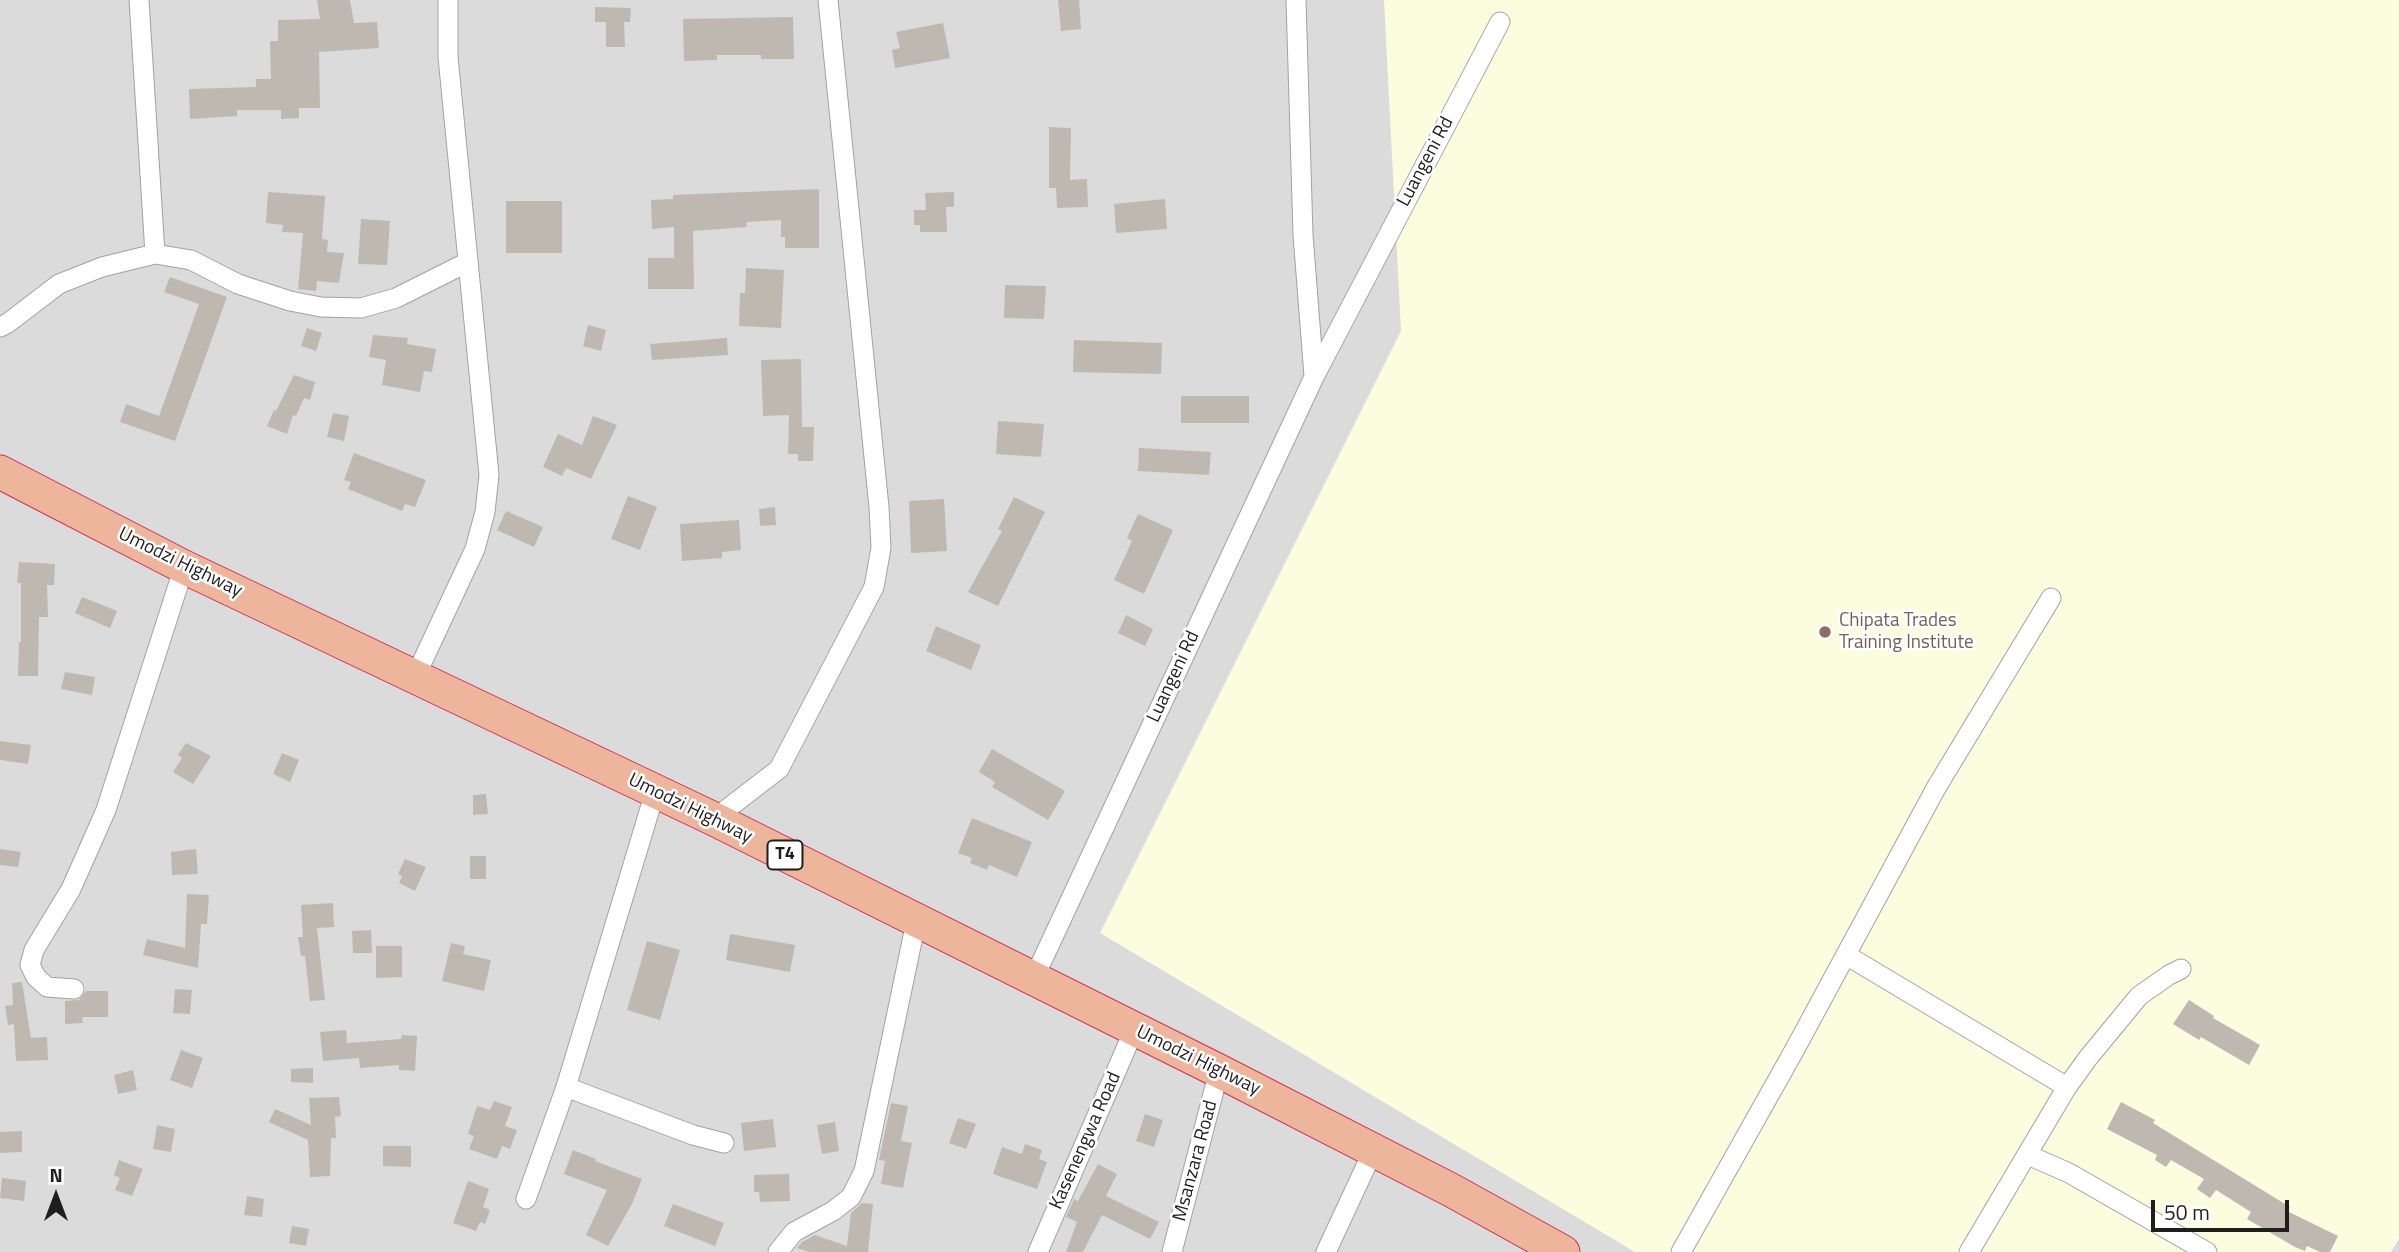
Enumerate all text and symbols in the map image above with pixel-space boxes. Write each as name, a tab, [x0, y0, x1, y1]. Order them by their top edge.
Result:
street label: Luangeni Rd	[1393, 113, 1459, 211]
street label: Umodzi Highway	[114, 523, 246, 603]
place label: Chipata Trades Training Institute	[1839, 610, 1974, 654]
marker: Chipata Trades Training Institute	[1817, 624, 1833, 640]
street label: Luangeni Rd	[1143, 628, 1205, 726]
street label: Umodzi Highway	[624, 769, 756, 849]
road number: T4	[768, 840, 802, 870]
street label: Umodzi Highway	[1132, 1021, 1264, 1101]
street label: Kasenengwa Road	[1046, 1069, 1126, 1213]
street label: Msanzara Road	[1169, 1098, 1223, 1224]
text: N	[49, 1160, 63, 1189]
north arrow	[21, 1161, 91, 1231]
scale bar	[2154, 1186, 2292, 1230]
text: 50 m	[2164, 1196, 2210, 1228]

